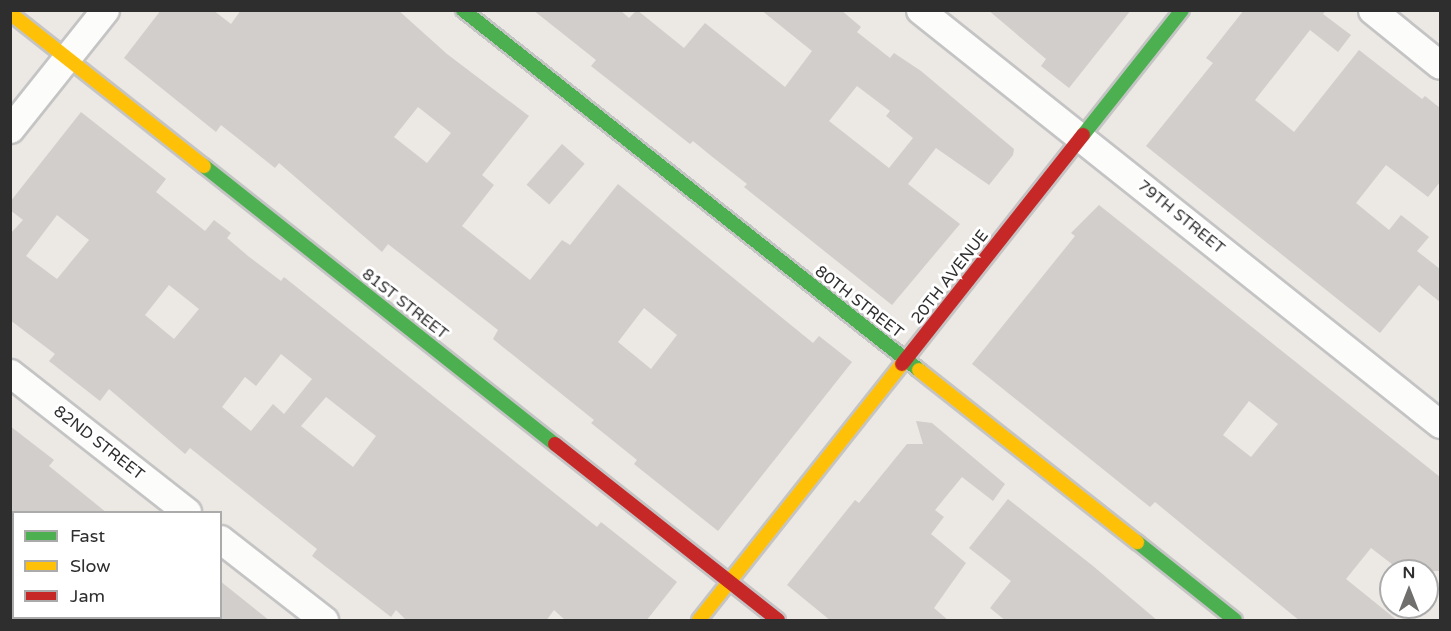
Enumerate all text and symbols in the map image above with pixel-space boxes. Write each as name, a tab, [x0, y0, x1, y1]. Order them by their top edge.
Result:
street label: 79TH STREET	[1134, 176, 1228, 258]
street label: 20TH AVENUE	[907, 226, 993, 328]
street label: 80TH STREET	[811, 262, 907, 342]
street label: 81ST STREET	[358, 264, 452, 344]
street label: 82ND STREET	[50, 402, 148, 484]
legend	[12, 511, 222, 619]
text: Fast	[70, 525, 105, 547]
text: Slow	[70, 555, 111, 577]
north arrow	[1379, 559, 1439, 619]
text: N	[1403, 563, 1415, 583]
text: Jam	[70, 585, 105, 607]

